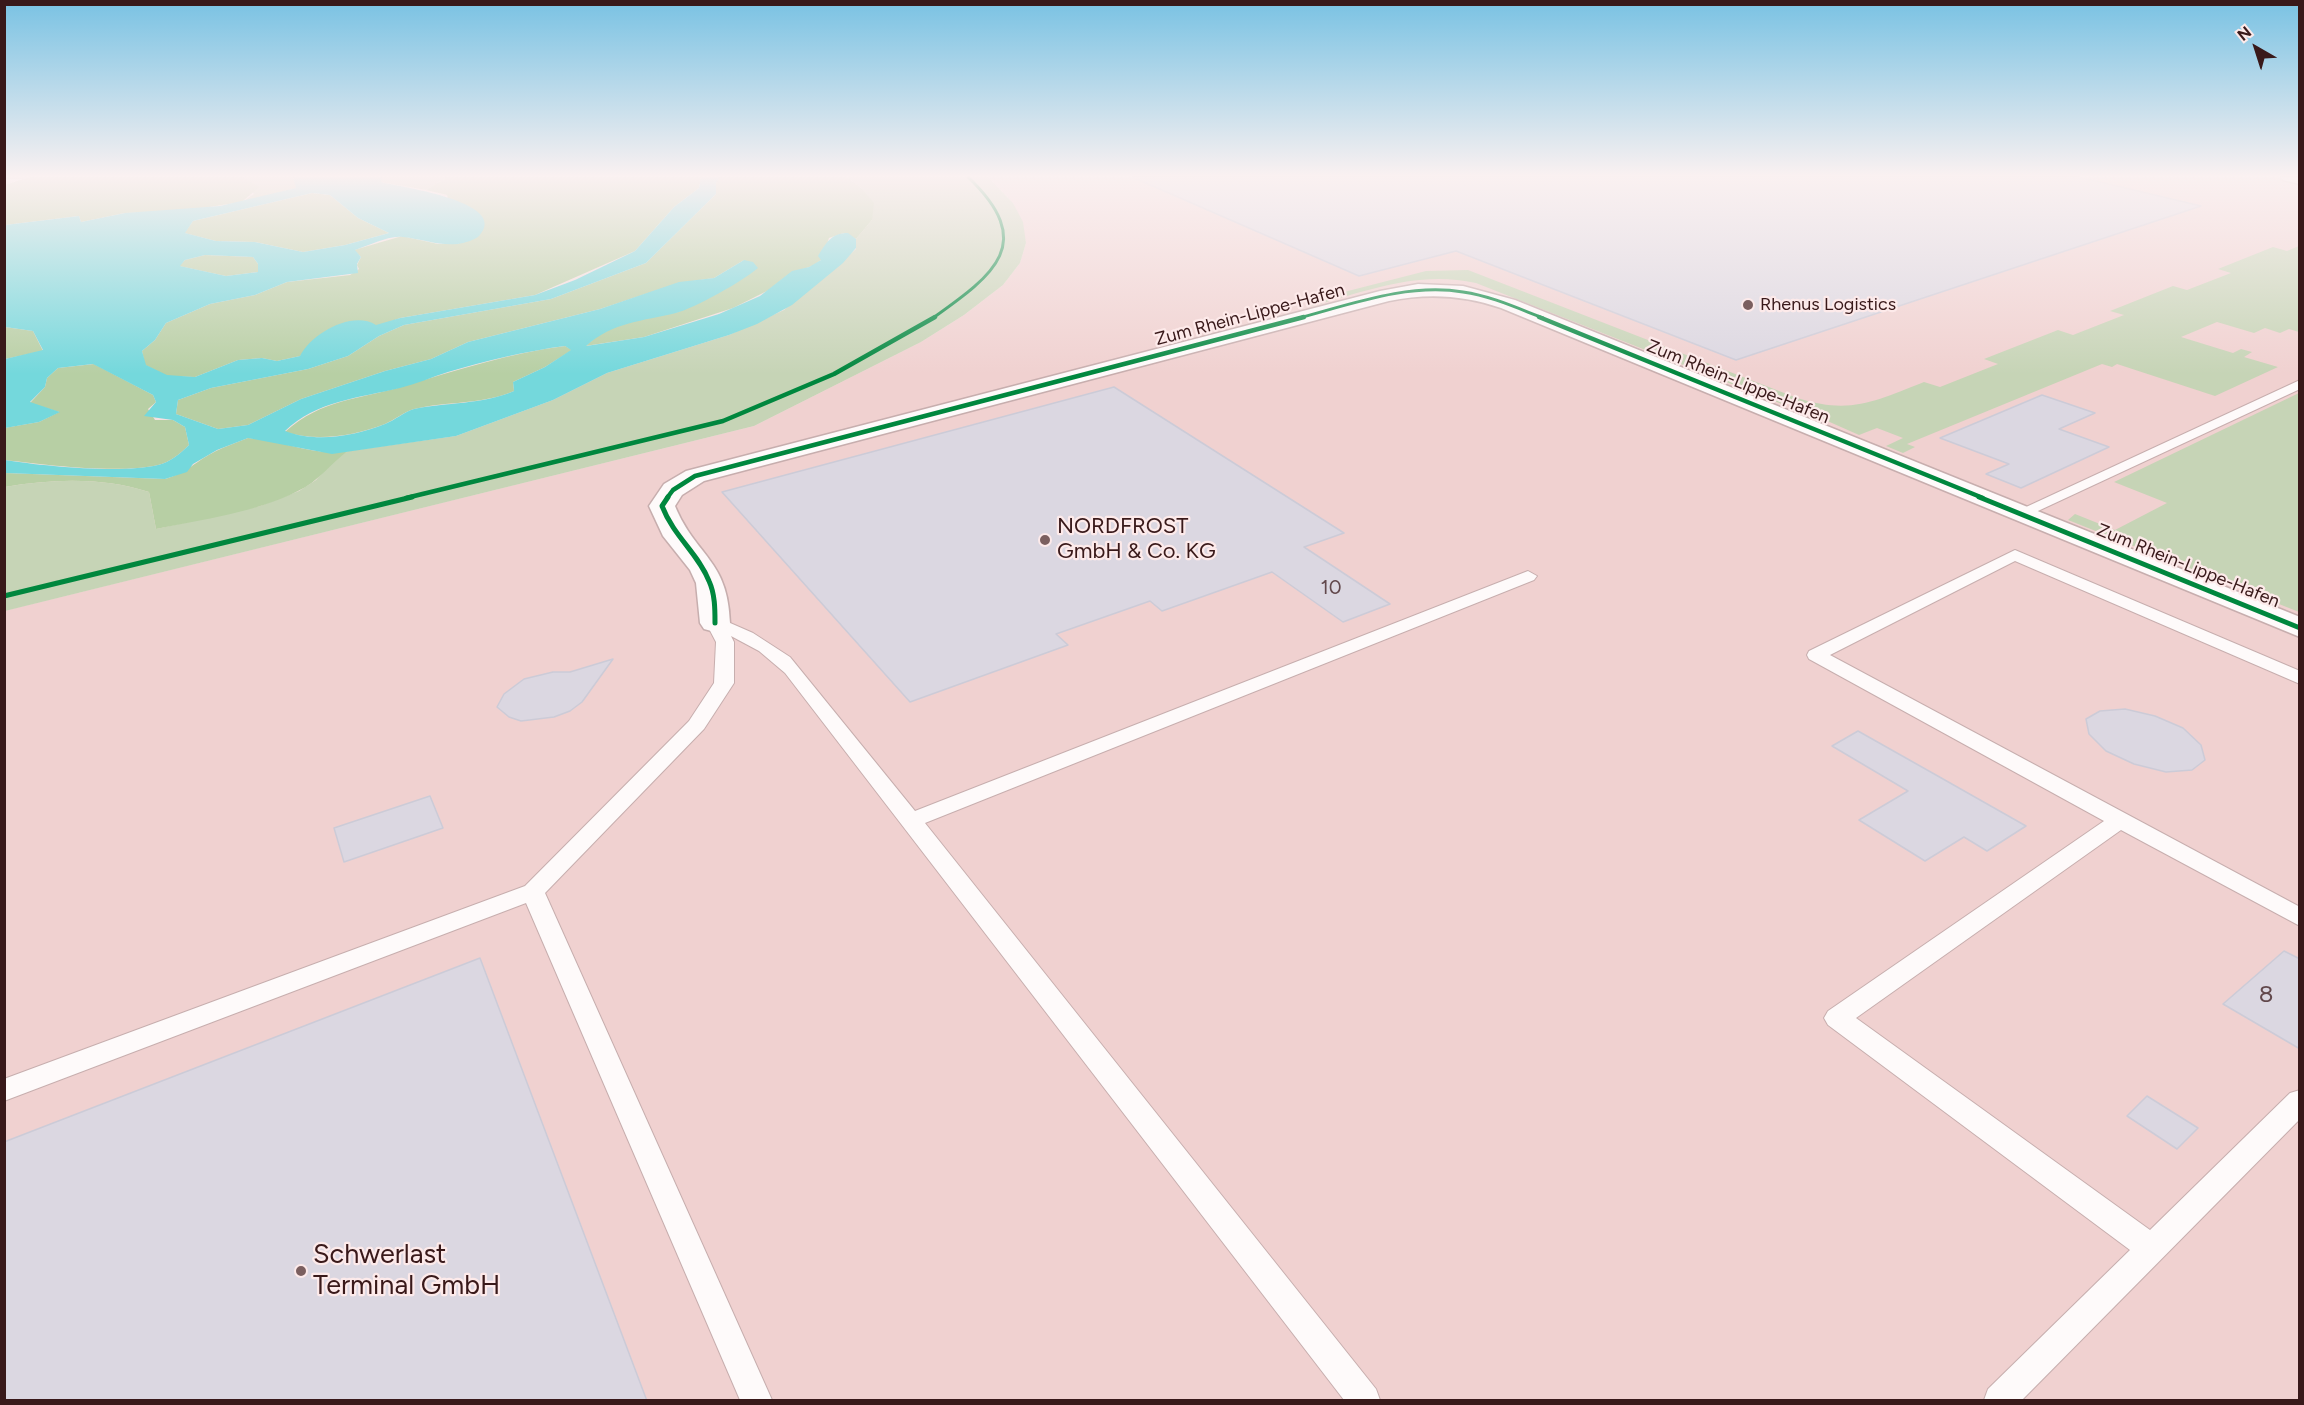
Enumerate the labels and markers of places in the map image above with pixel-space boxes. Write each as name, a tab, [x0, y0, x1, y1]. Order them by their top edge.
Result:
place label: Rhenus Logistics	[1760, 294, 1896, 316]
marker: Rhenus Logistics	[1741, 298, 1755, 312]
place label: NORDFROST GmbH & Co. KG	[1057, 514, 1216, 566]
marker: NORDFROST GmbH & Co. KG	[1038, 533, 1052, 547]
place label: Schwerlast Terminal GmbH	[313, 1239, 500, 1302]
marker: Schwerlast Terminal GmbH	[294, 1264, 308, 1278]

